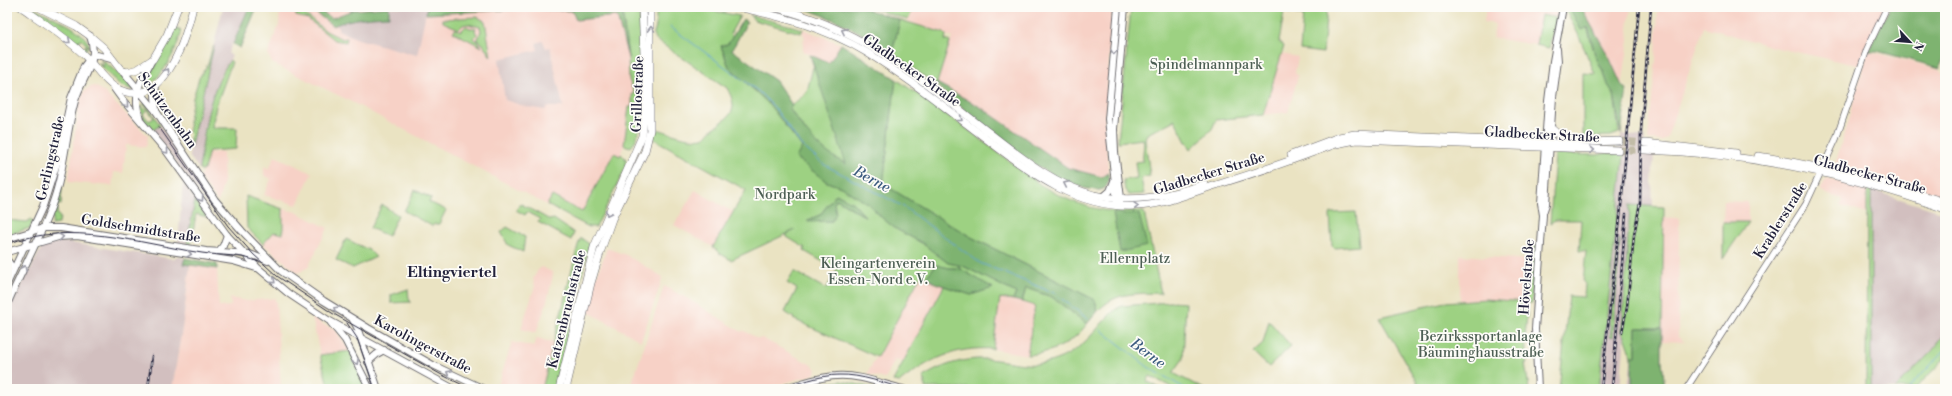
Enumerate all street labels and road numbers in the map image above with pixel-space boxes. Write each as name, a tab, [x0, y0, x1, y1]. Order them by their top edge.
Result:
street label: Gladbecker Straße	[859, 30, 964, 111]
street label: Grillostraße	[628, 55, 648, 133]
street label: Schützenbahn	[133, 69, 201, 153]
street label: Gerlingstraße	[32, 114, 70, 203]
street label: Gladbecker Straße	[1484, 123, 1600, 147]
street label: Gladbecker Straße	[1151, 148, 1267, 199]
street label: Gladbecker Straße	[1811, 151, 1928, 199]
street label: Krablerstraße	[1750, 179, 1812, 263]
street label: Goldschmidtstraße	[80, 211, 202, 247]
street label: Hövelstraße	[1515, 239, 1539, 316]
street label: Katzenbruchstraße	[543, 248, 590, 371]
street label: Karolingerstraße	[371, 312, 474, 378]

